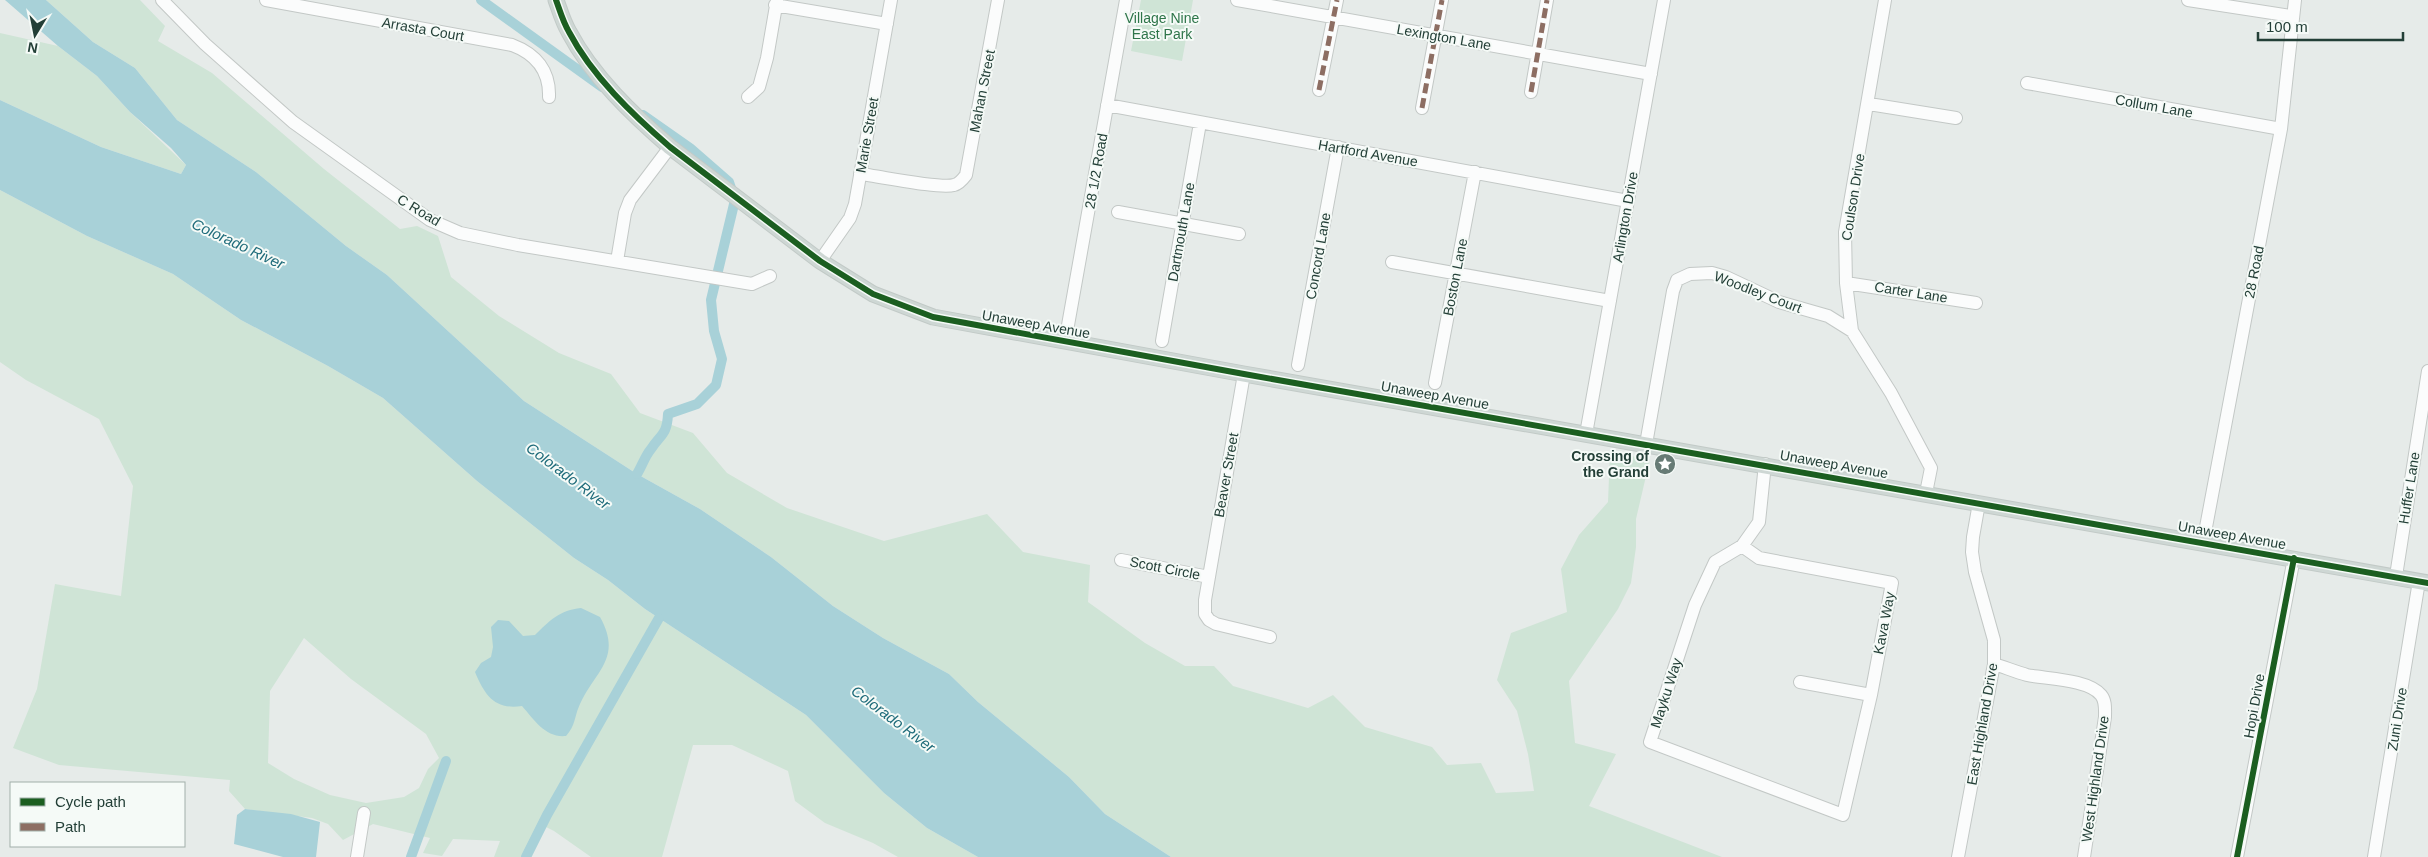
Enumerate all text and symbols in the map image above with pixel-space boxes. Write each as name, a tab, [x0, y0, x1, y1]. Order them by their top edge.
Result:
north arrow	[10, 10, 60, 60]
park label: Village Nine East Park	[1125, 10, 1199, 42]
scale bar	[2258, 10, 2403, 42]
street label: Arrasta Court	[381, 14, 465, 44]
text: 100 m	[2266, 18, 2308, 35]
street label: Lexington Lane	[1395, 21, 1493, 53]
text: N	[26, 39, 39, 57]
street label: Mahan Street	[966, 48, 998, 134]
street label: Collum Lane	[2114, 91, 2194, 121]
street label: Marie Street	[853, 96, 882, 174]
street label: 28 1/2 Road	[1081, 132, 1111, 210]
street label: Hartford Avenue	[1317, 136, 1419, 170]
street label: Coulson Drive	[1838, 152, 1868, 242]
street label: Arlington Drive	[1609, 170, 1641, 264]
street label: Dartmouth Lane	[1164, 181, 1198, 283]
street label: C Road	[395, 191, 443, 229]
street label: Concord Lane	[1302, 211, 1334, 301]
water label: Colorado River	[189, 215, 288, 273]
street label: Boston Lane	[1440, 237, 1470, 317]
street label: 28 Road	[2241, 244, 2267, 300]
street label: Woodley Court	[1712, 268, 1804, 316]
street label: Carter Lane	[1873, 278, 1949, 306]
street label: Unaweep Avenue	[981, 307, 1092, 341]
street label: Unaweep Avenue	[1380, 378, 1491, 412]
street label: Beaver Street	[1211, 431, 1241, 519]
water label: Colorado River	[523, 439, 614, 513]
street label: Unaweep Avenue	[1779, 447, 1890, 481]
place label: Crossing of the Grand	[1571, 448, 1649, 480]
street label: Huffer Lane	[2395, 451, 2423, 525]
place icon: Crossing of the Grand	[1653, 452, 1677, 476]
street label: Unaweep Avenue	[2177, 518, 2288, 552]
street label: Scott Circle	[1128, 553, 1202, 583]
street label: Kava Way	[1870, 590, 1898, 656]
street label: Mayku Way	[1647, 656, 1685, 730]
street label: East Highland Drive	[1963, 661, 2001, 786]
street label: Hopi Drive	[2240, 672, 2268, 740]
water label: Colorado River	[848, 682, 939, 756]
street label: Zuni Drive	[2384, 686, 2410, 752]
street label: West Highland Drive	[2078, 715, 2112, 843]
legend	[10, 782, 185, 847]
text: Cycle path	[55, 793, 126, 810]
text: Path	[55, 818, 86, 835]

